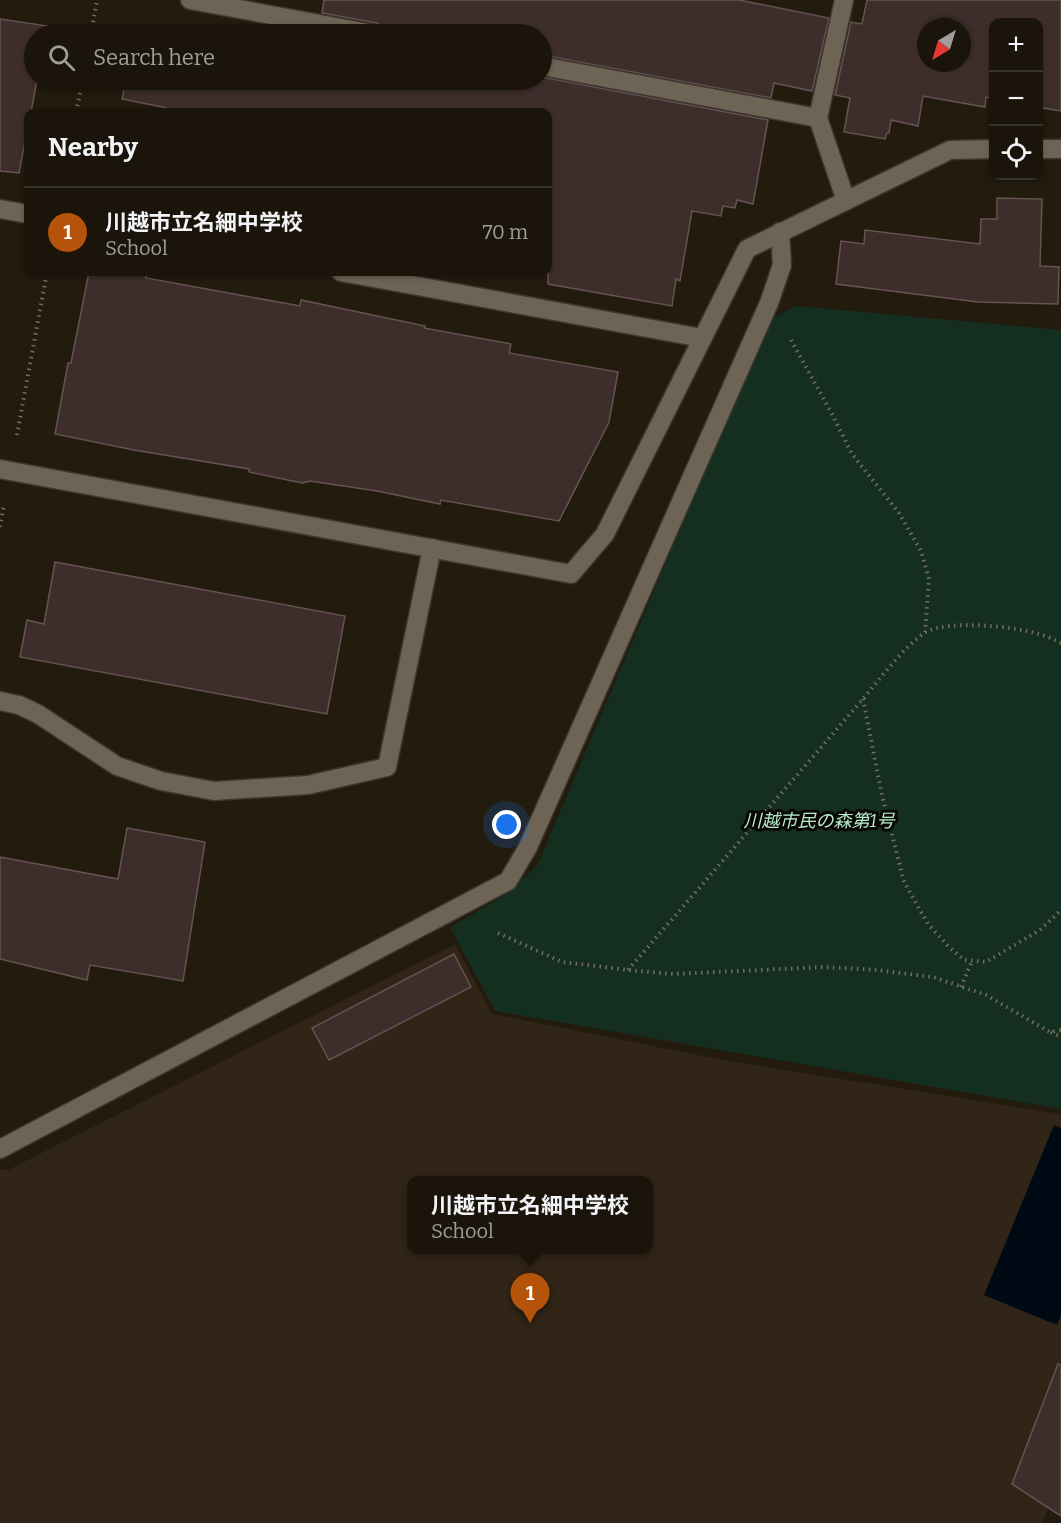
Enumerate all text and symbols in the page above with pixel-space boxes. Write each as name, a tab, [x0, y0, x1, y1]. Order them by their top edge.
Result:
north arrow	[917, 18, 971, 72]
map controls	[989, 18, 1043, 180]
button: +	[989, 18, 1043, 72]
search box	[24, 24, 552, 90]
icon: search	[45, 41, 78, 74]
text: Search here	[93, 44, 215, 71]
button: −	[989, 72, 1043, 126]
button: locate	[989, 126, 1043, 180]
text: Nearby	[48, 132, 138, 163]
text: 川越市立名細中学校	[105, 209, 303, 236]
text: 1	[63, 220, 72, 244]
text: 70 m	[482, 220, 528, 244]
text: School	[105, 236, 168, 260]
your location	[492, 810, 521, 839]
park label: 川越市民の森第1号	[743, 810, 897, 832]
popup	[407, 1176, 653, 1254]
text: 川越市立名細中学校	[431, 1192, 629, 1219]
text: School	[431, 1219, 494, 1243]
pin: 1	[510, 1274, 550, 1323]

